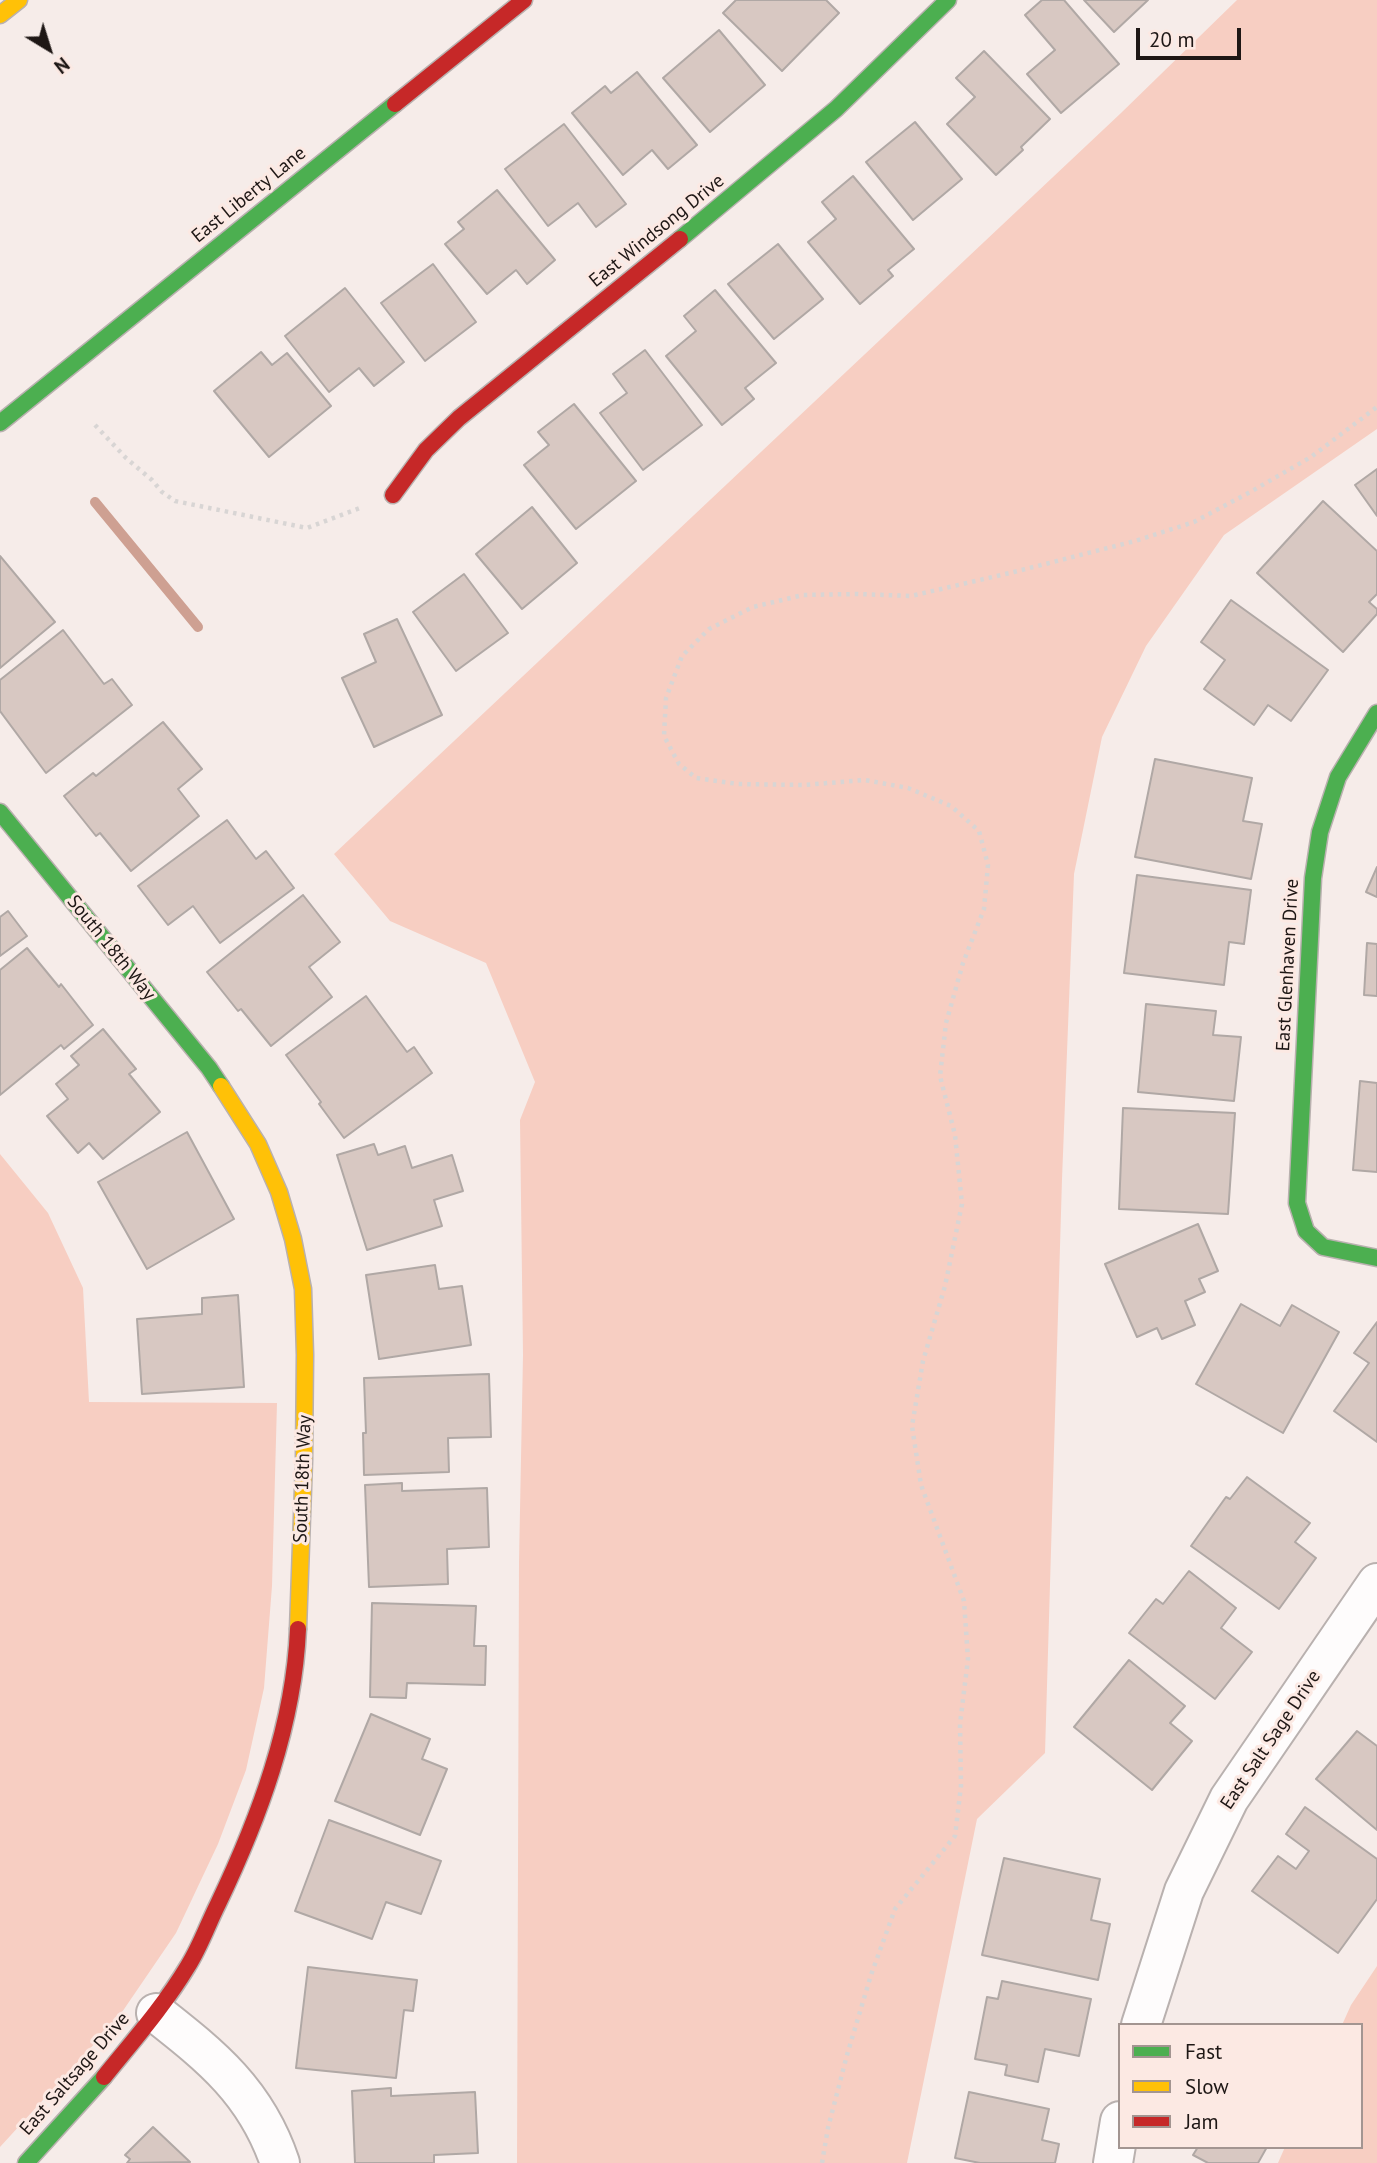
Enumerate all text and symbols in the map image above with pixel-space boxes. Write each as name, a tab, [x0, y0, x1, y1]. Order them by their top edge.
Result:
north arrow	[14, 14, 84, 84]
scale bar	[1139, 14, 1244, 58]
text: 20 m	[1149, 26, 1195, 53]
text: N	[50, 52, 74, 79]
street label: East Liberty Lane	[187, 142, 311, 248]
street label: East Windsong Drive	[585, 170, 729, 292]
street label: East Glenhaven Drive	[1272, 878, 1304, 1052]
street label: South 18th Way	[62, 891, 160, 1005]
street label: South 18th Way	[289, 1415, 317, 1543]
street label: East Salt Sage Drive	[1216, 1666, 1326, 1814]
street label: East Saltsage Drive	[15, 2008, 135, 2140]
legend	[1118, 2023, 1363, 2149]
text: Fast	[1185, 2038, 1222, 2065]
text: Slow	[1185, 2073, 1229, 2100]
text: Jam	[1185, 2108, 1219, 2135]

